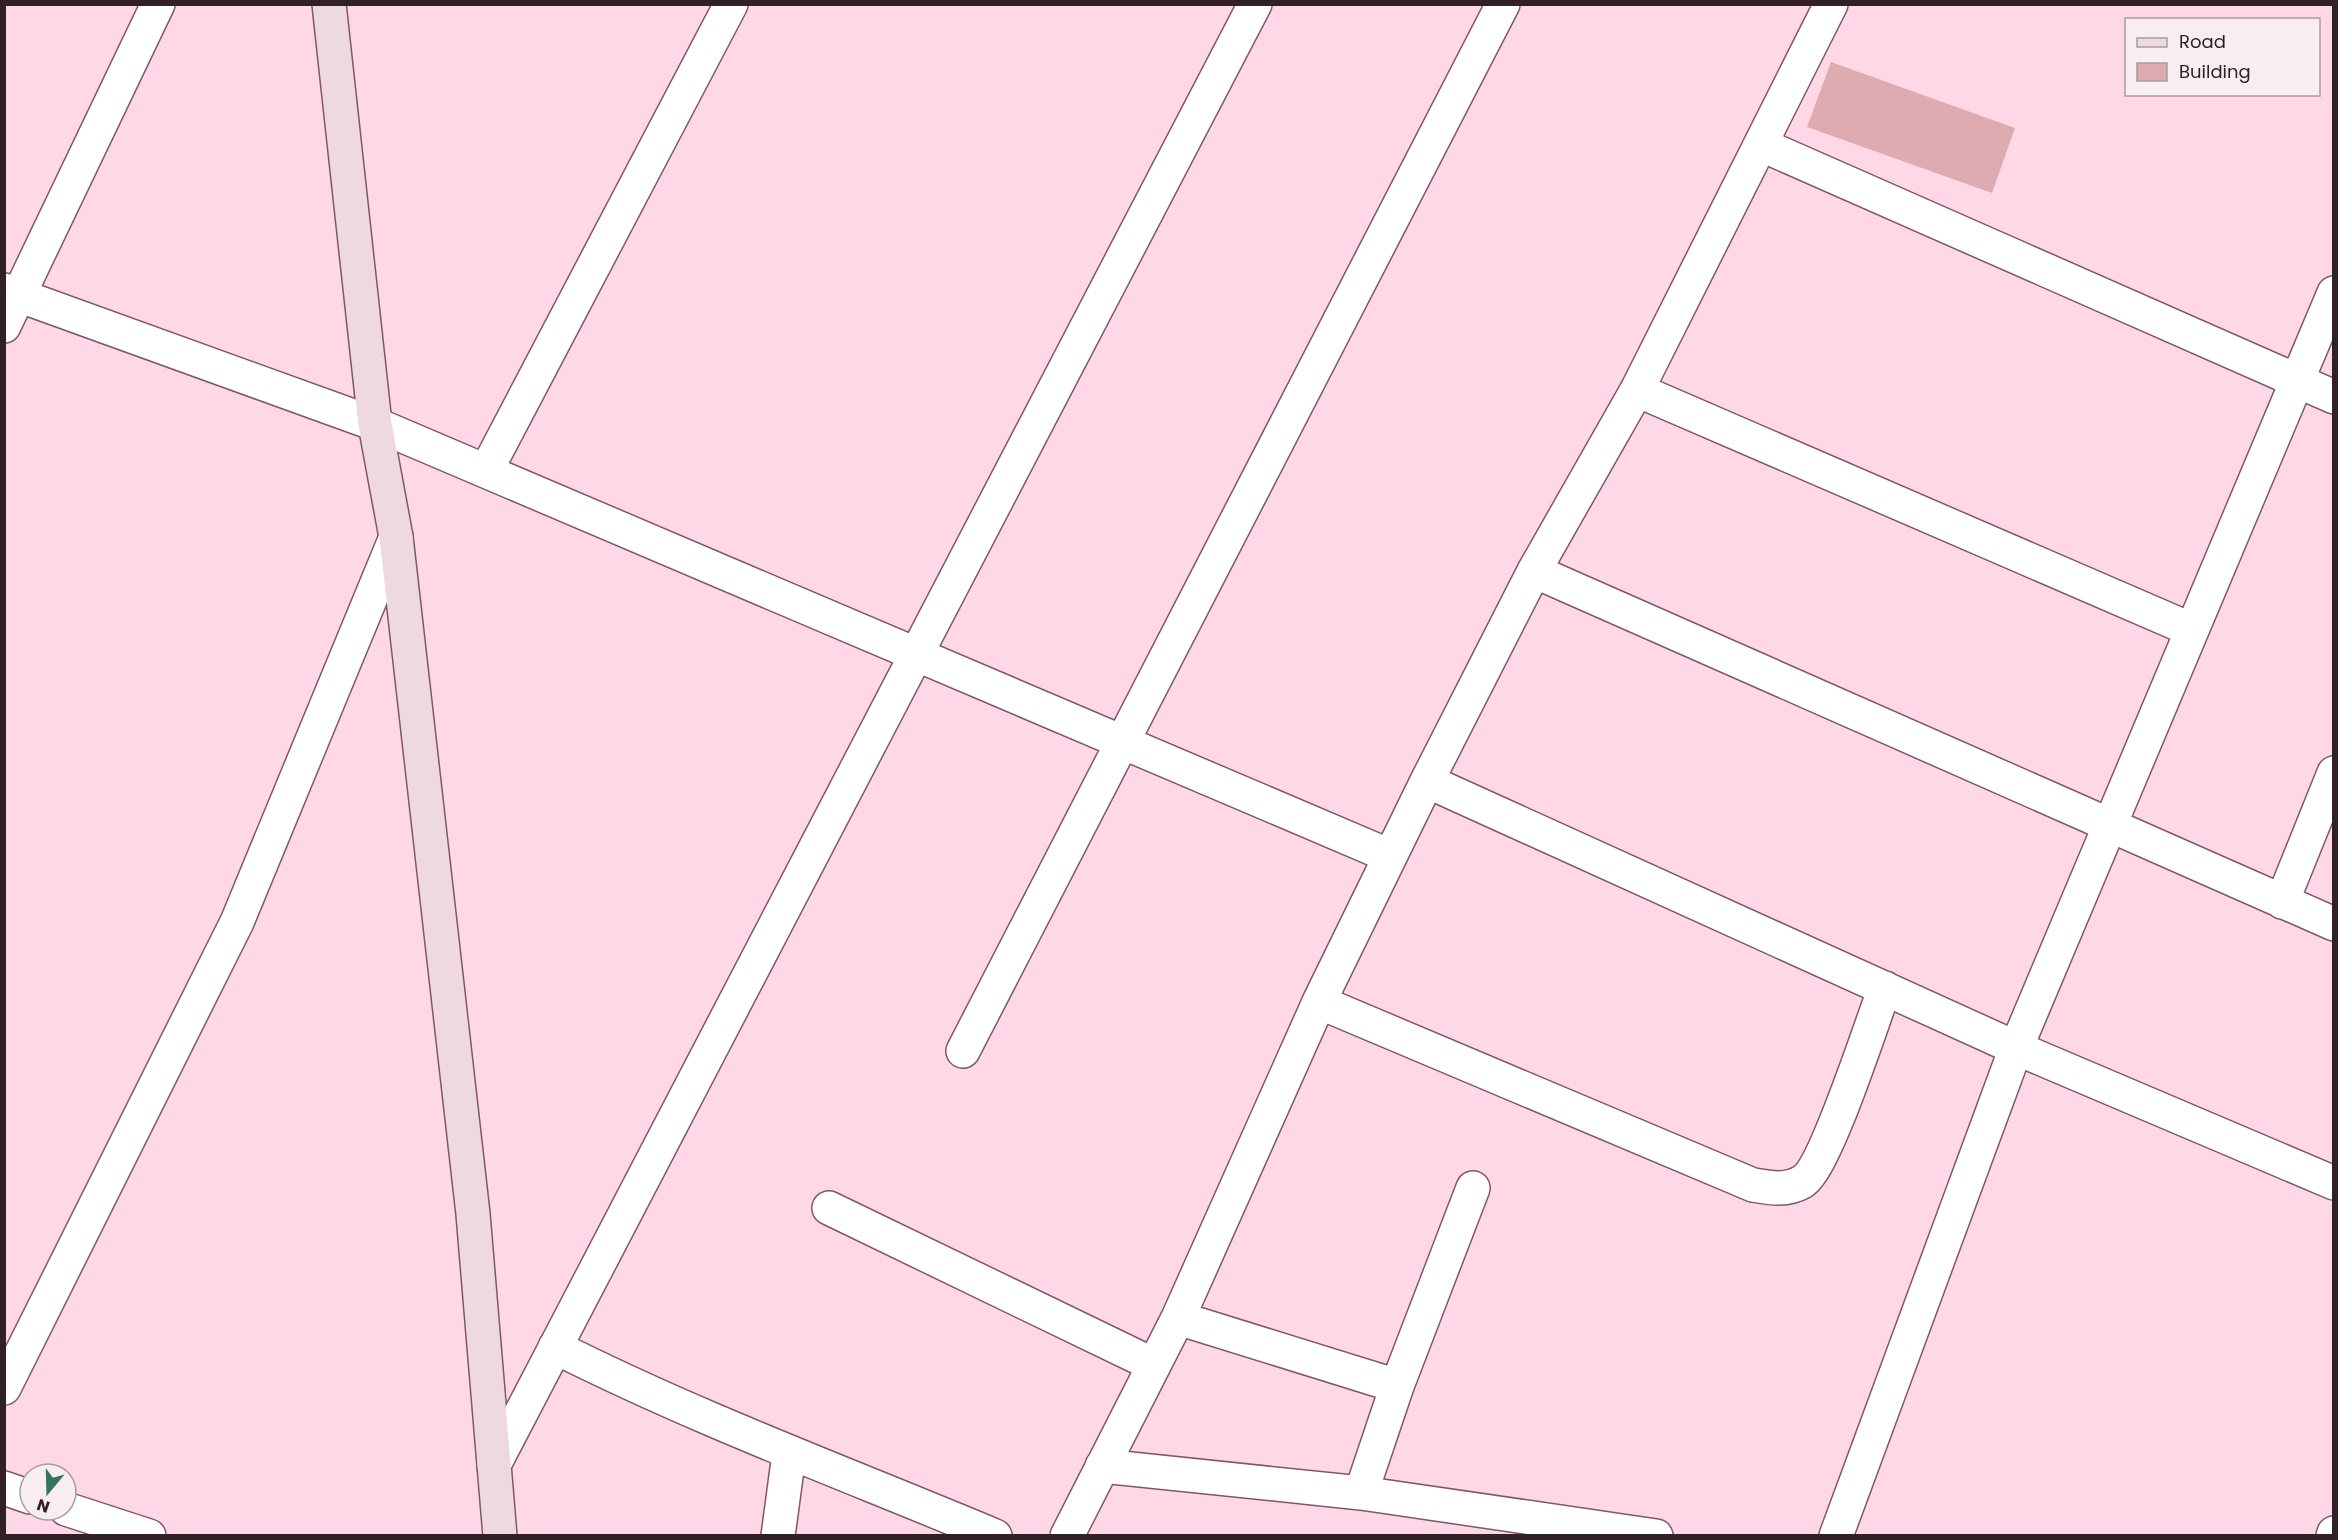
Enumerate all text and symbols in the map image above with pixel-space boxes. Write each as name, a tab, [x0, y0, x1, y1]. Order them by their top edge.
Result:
legend	[2125, 18, 2320, 96]
text: Road	[2179, 29, 2226, 54]
text: Building	[2179, 59, 2251, 84]
north arrow	[18, 1462, 78, 1522]
text: N	[34, 1493, 53, 1519]

